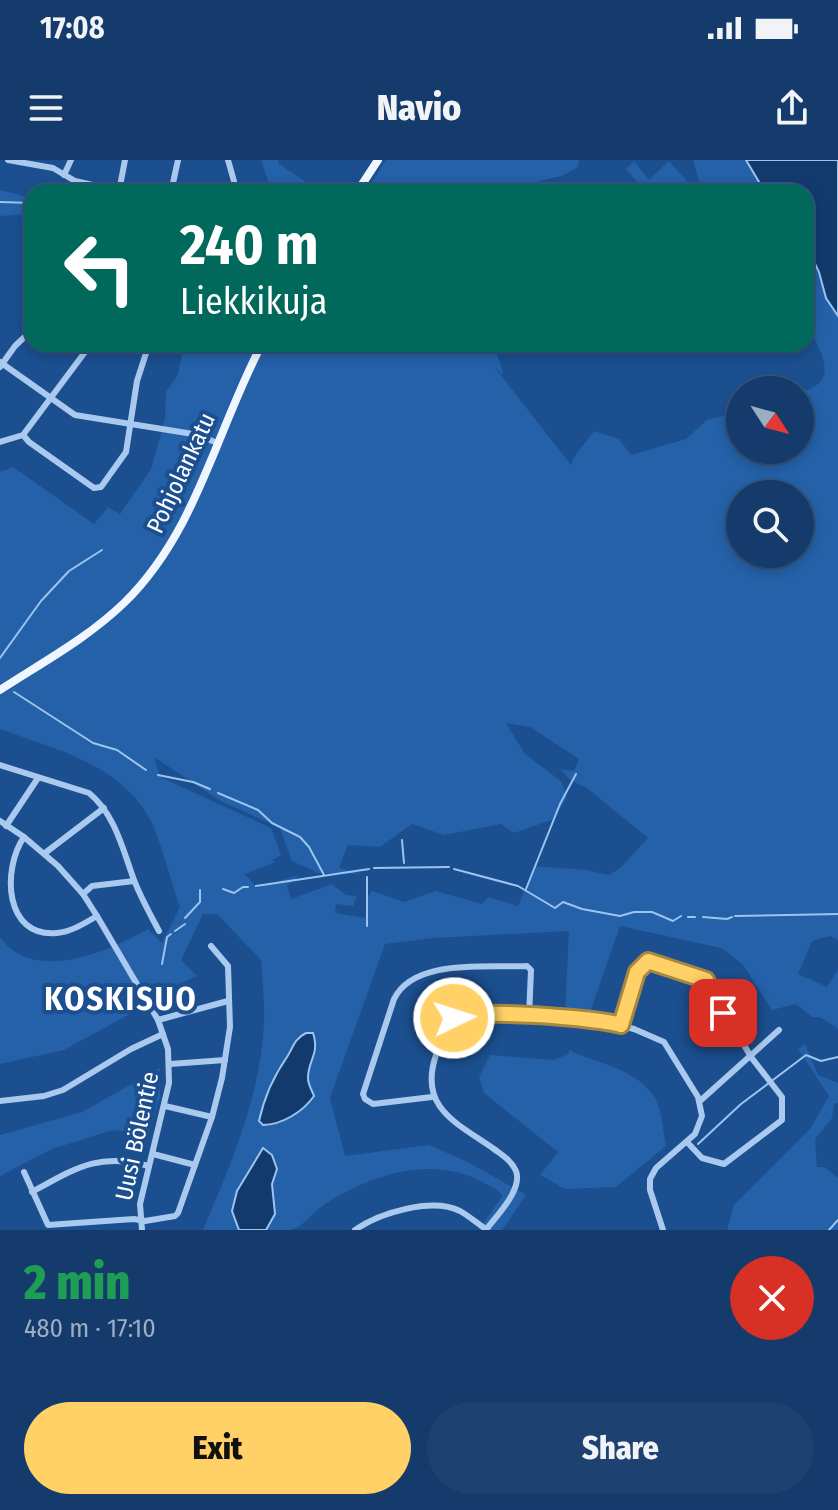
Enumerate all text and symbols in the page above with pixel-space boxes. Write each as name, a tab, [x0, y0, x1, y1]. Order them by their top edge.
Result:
text: 17:08	[40, 10, 105, 46]
icon: menu	[24, 86, 68, 130]
text: Navio	[377, 86, 461, 130]
icon: share	[770, 86, 814, 130]
text: 240 m	[180, 212, 319, 279]
icon: left	[48, 216, 152, 320]
text: Liekkikuja	[180, 280, 328, 324]
north arrow	[726, 376, 814, 464]
map controls	[726, 376, 814, 568]
street label: Pohjolankatu	[141, 408, 221, 538]
button: search	[726, 480, 814, 568]
position arrow	[412, 976, 496, 1060]
pin	[689, 979, 757, 1047]
district label: KOSKISUO	[44, 980, 198, 1018]
icon: arrive	[701, 991, 745, 1035]
street label: Uusi Bölentie	[110, 1069, 164, 1203]
text: 2 min	[24, 1254, 130, 1312]
button: close	[730, 1256, 814, 1340]
text: 480 m · 17:10	[24, 1313, 156, 1344]
button: Exit	[24, 1402, 411, 1494]
button: Share	[427, 1402, 814, 1494]

